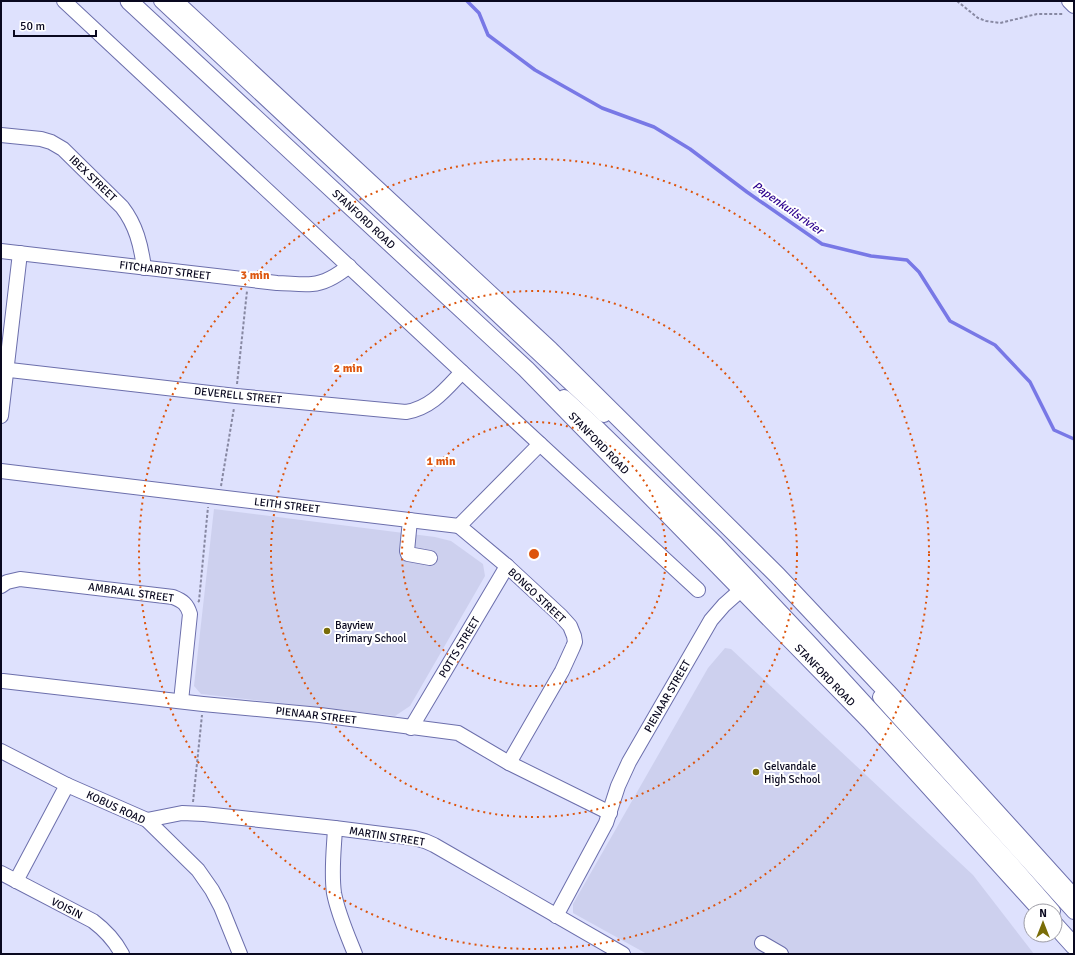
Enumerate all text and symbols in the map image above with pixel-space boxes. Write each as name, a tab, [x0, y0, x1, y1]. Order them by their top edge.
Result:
scale bar	[14, 12, 96, 38]
text: 50 m	[20, 19, 45, 34]
street label: IBEX STREET	[66, 153, 119, 205]
water label: Papenkuilsrivier	[750, 179, 827, 239]
street label: STANFORD ROAD	[330, 187, 398, 252]
street label: FITCHARDT STREET	[119, 258, 212, 283]
text: 3 min	[241, 268, 270, 283]
text: 2 min	[334, 361, 363, 376]
street label: DEVERELL STREET	[193, 384, 283, 407]
street label: STANFORD ROAD	[566, 410, 632, 477]
text: 1 min	[427, 454, 456, 469]
street label: LEITH STREET	[253, 495, 321, 516]
centre of rings	[527, 547, 541, 561]
street label: BONGO STREET	[505, 565, 568, 626]
street label: AMBRAAL STREET	[87, 580, 175, 605]
street label: POTTS STREET	[436, 614, 483, 680]
place label: Bayview Primary School	[335, 619, 406, 645]
marker: Bayview Primary School	[322, 626, 332, 636]
street label: STANFORD ROAD	[792, 642, 858, 709]
street label: PIENAAR STREET	[641, 657, 694, 735]
street label: PIENAAR STREET	[275, 704, 358, 727]
place label: Gelvandale High School	[764, 760, 821, 786]
marker: Gelvandale High School	[751, 767, 761, 777]
street label: KOBUS ROAD	[84, 788, 147, 827]
street label: MARTIN STREET	[348, 824, 426, 849]
street label: VOISIN	[49, 895, 85, 922]
north arrow	[1023, 903, 1063, 943]
text: N	[1039, 907, 1047, 920]

